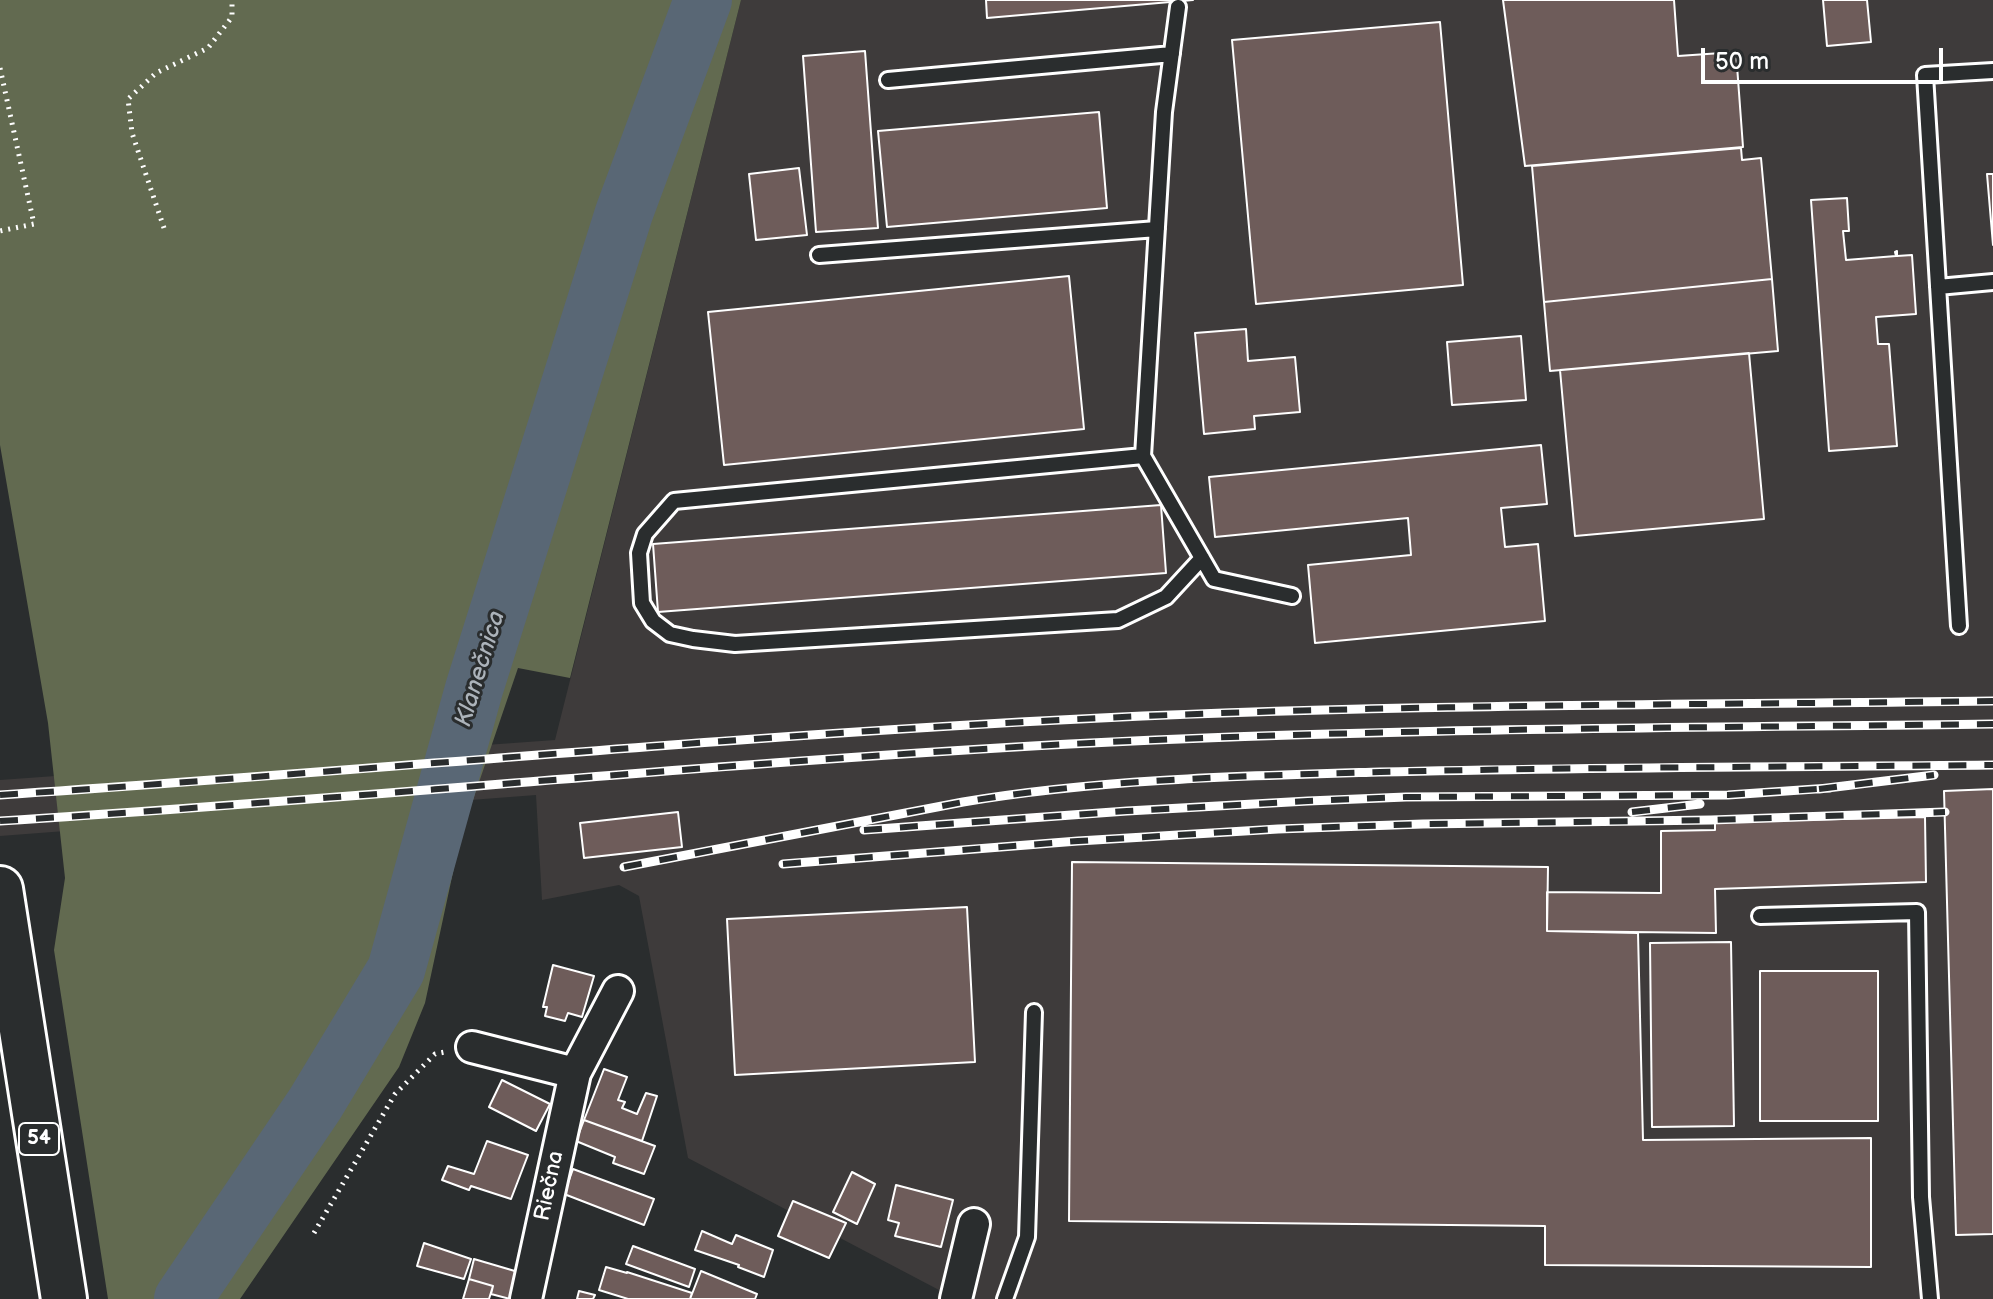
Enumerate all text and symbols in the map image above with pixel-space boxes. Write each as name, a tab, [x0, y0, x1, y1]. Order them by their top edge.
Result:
scale bar	[1705, 32, 1947, 82]
text: 50 m	[1715, 47, 1769, 76]
water label: Klanečnica	[450, 608, 512, 730]
road number: 54	[19, 1123, 59, 1155]
street label: Riečna	[530, 1149, 570, 1223]

